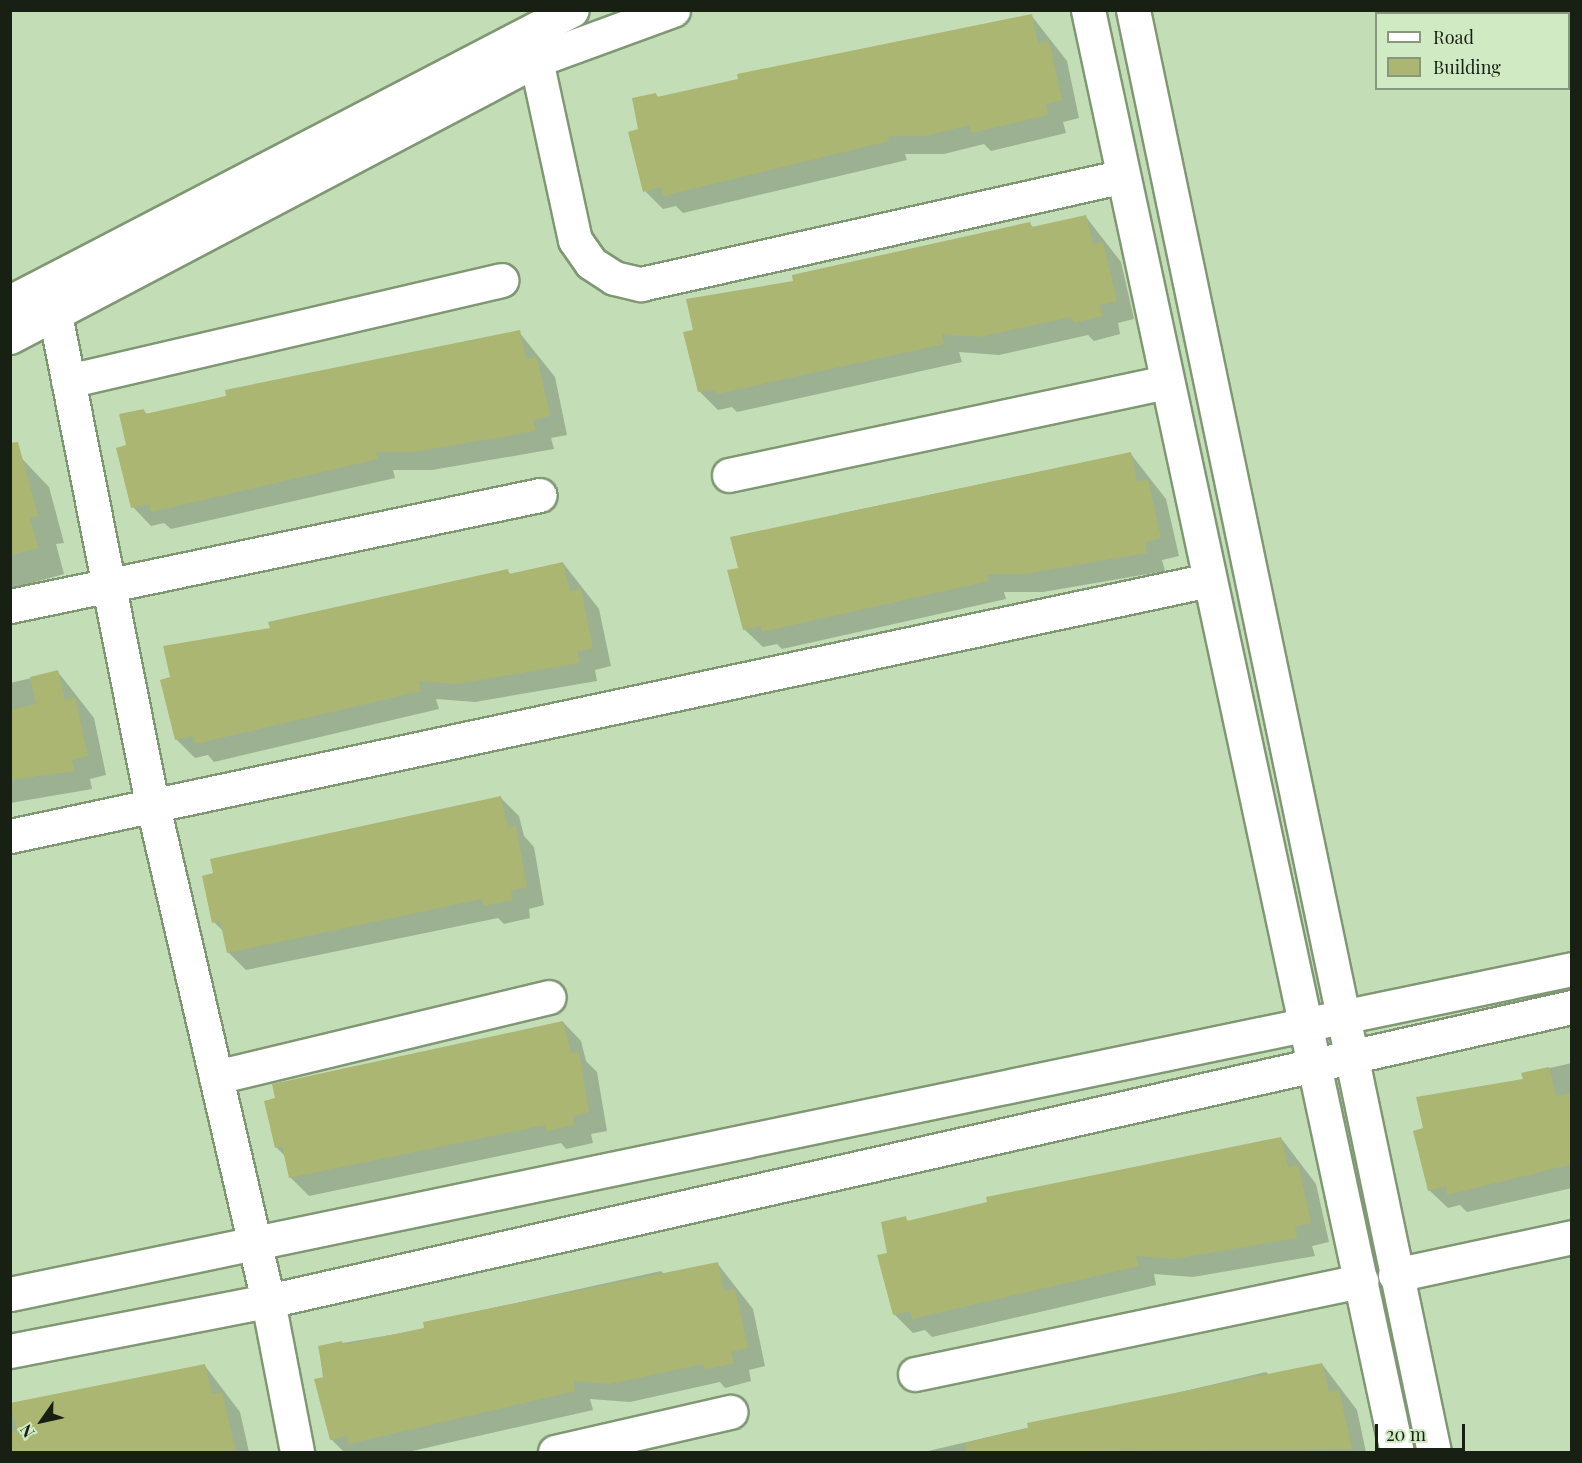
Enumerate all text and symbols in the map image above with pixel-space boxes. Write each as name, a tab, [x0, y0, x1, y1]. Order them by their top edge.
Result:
legend	[1375, 12, 1570, 90]
text: Road	[1433, 25, 1474, 49]
text: Building	[1433, 55, 1501, 79]
north arrow	[12, 1391, 72, 1451]
scale bar	[1378, 1412, 1468, 1450]
text: N	[15, 1421, 39, 1442]
text: 20 m	[1386, 1422, 1426, 1446]

